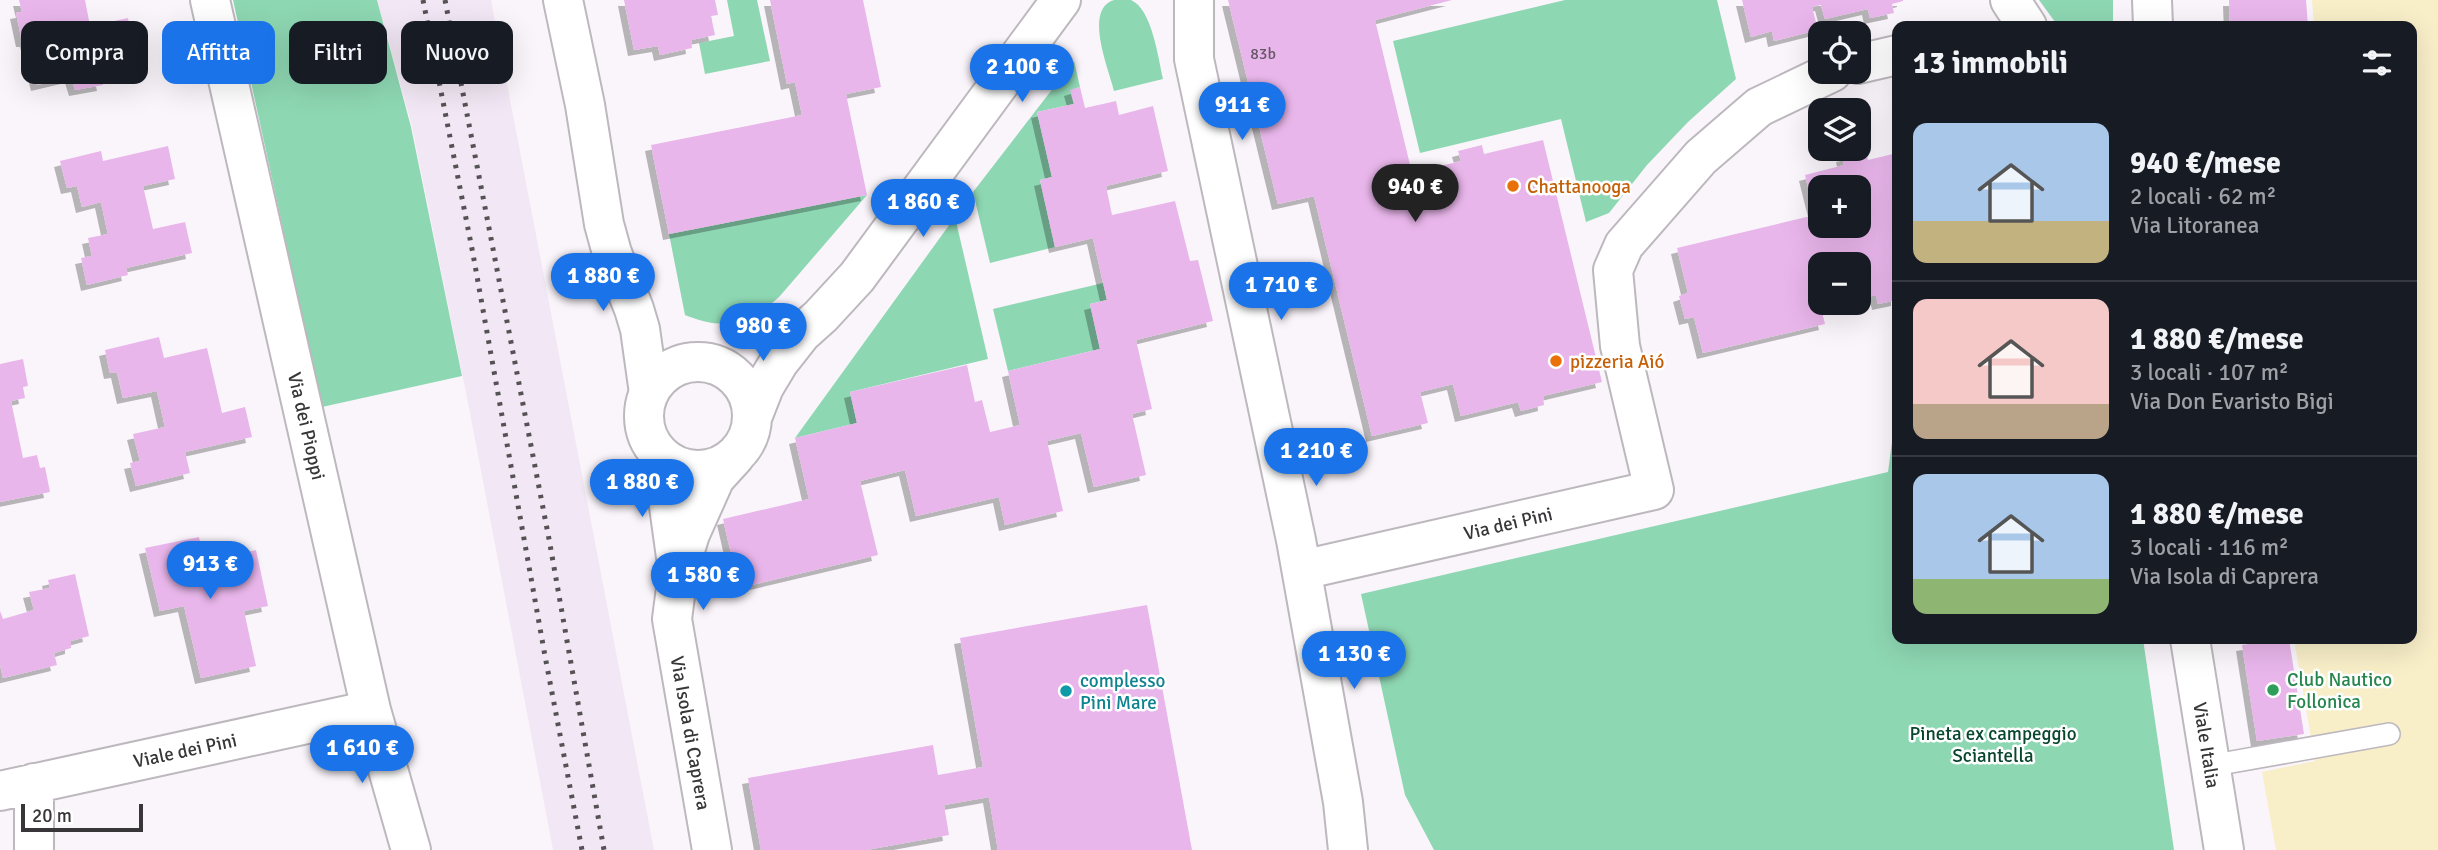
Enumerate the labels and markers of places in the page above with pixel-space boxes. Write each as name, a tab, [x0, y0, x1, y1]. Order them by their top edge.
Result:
pin: 2 100 €	[957, 44, 1087, 104]
pin: 911 €	[1193, 82, 1291, 142]
pin: 940 €	[1366, 164, 1464, 224]
place label: Chattanooga	[1527, 175, 1631, 199]
marker: Chattanooga	[1505, 178, 1521, 194]
pin: 1 860 €	[858, 180, 988, 239]
pin: 1 880 €	[538, 254, 668, 313]
pin: 1 710 €	[1216, 262, 1346, 322]
pin: 980 €	[714, 304, 812, 363]
place label: pizzeria Aió	[1570, 350, 1664, 374]
marker: pizzeria Aió	[1548, 353, 1564, 369]
pin: 1 210 €	[1251, 428, 1381, 488]
pin: 1 880 €	[577, 460, 707, 519]
pin: 913 €	[161, 542, 259, 601]
pin: 1 580 €	[638, 552, 768, 612]
pin: 1 130 €	[1289, 632, 1419, 691]
place label: Club Nautico Follonica	[2287, 668, 2392, 714]
place label: complesso Pini Mare	[1080, 669, 1165, 715]
marker: Club Nautico Follonica	[2265, 682, 2281, 698]
marker: complesso Pini Mare	[1058, 683, 1074, 699]
pin: 1 610 €	[297, 726, 427, 785]

